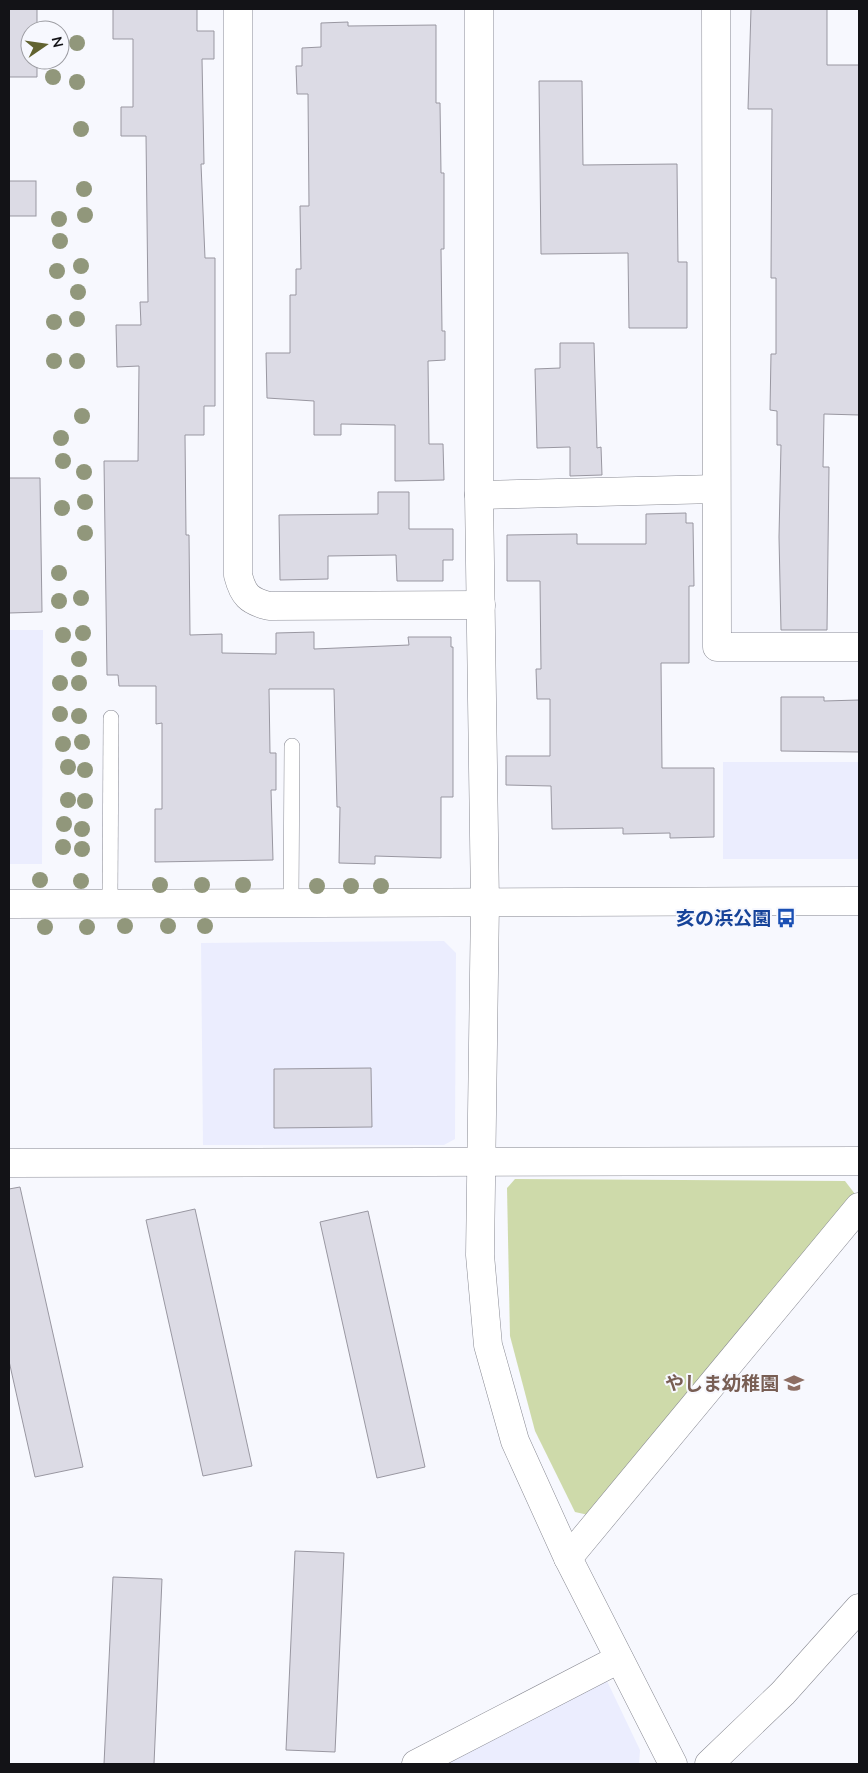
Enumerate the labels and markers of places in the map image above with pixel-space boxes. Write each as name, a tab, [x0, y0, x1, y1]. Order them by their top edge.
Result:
place label: 亥の浜公園	[676, 906, 771, 930]
bus stop icon: 亥の浜公園	[775, 907, 797, 929]
place label: やしま幼稚園	[665, 1371, 779, 1395]
school or university icon: やしま幼稚園	[783, 1372, 805, 1394]

